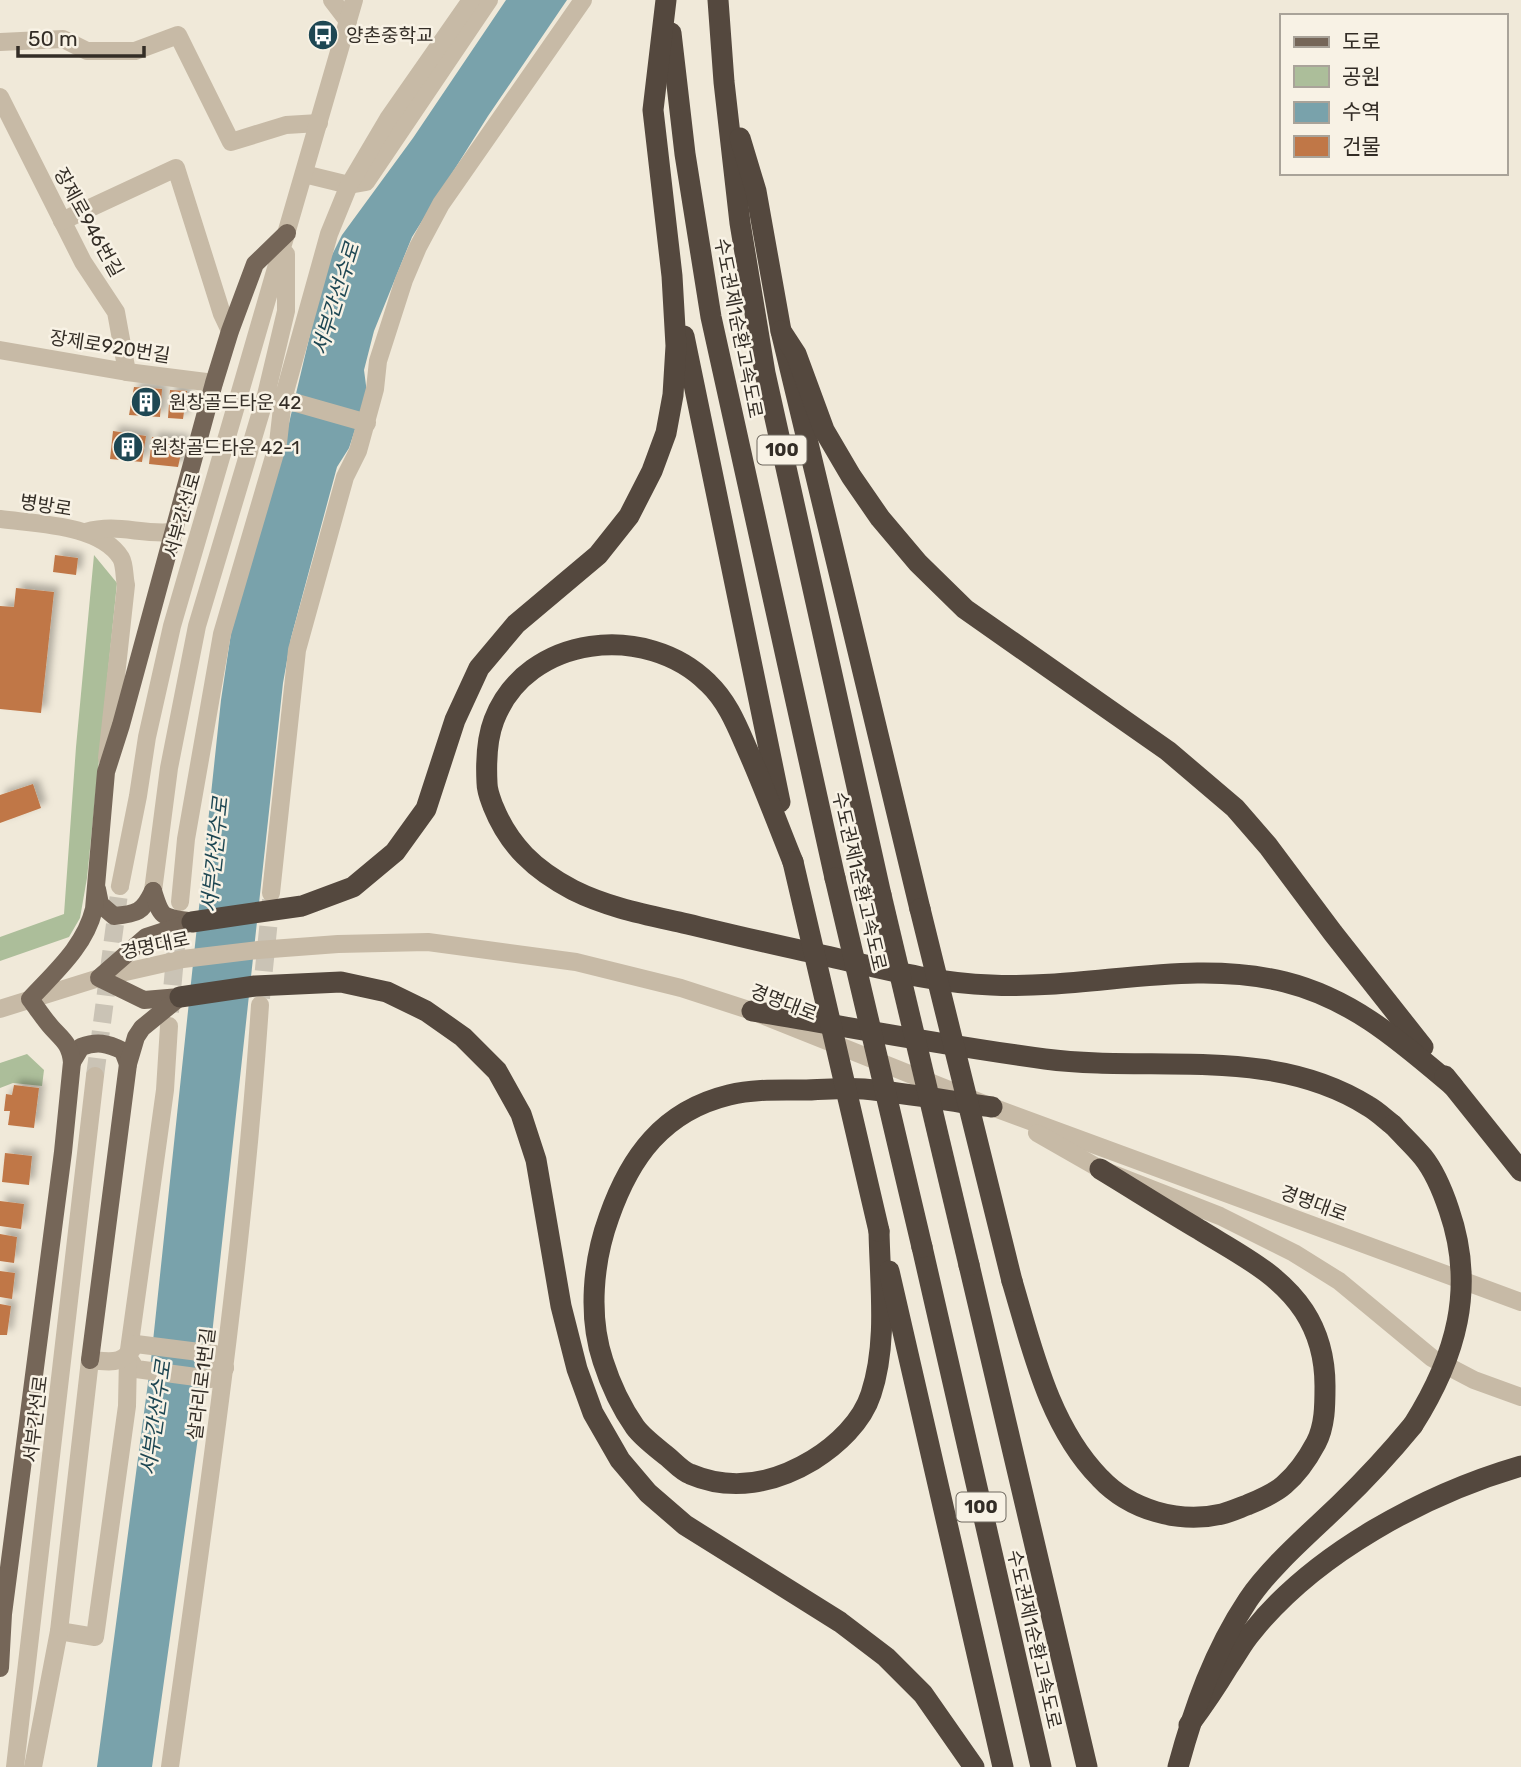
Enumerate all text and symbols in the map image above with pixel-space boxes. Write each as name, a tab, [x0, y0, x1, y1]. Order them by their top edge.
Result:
scale bar	[18, 14, 144, 58]
legend	[1280, 14, 1507, 175]
bus stop icon: 양촌중학교	[306, 18, 340, 52]
place label: 양촌중학교	[346, 24, 433, 47]
text: 50 m	[28, 26, 78, 51]
text: 도로	[1342, 29, 1381, 54]
text: 공원	[1342, 64, 1381, 89]
text: 수역	[1342, 99, 1381, 124]
text: 건물	[1342, 134, 1381, 159]
street label: 장제로946번길	[49, 163, 128, 281]
street label: 수도권제1순환고속도로	[710, 236, 767, 420]
water label: 서부간선수로	[307, 238, 365, 358]
street label: 장제로920번길	[48, 326, 172, 367]
building icon: 원창골드타운 42	[129, 385, 163, 419]
place label: 원창골드타운 42	[169, 391, 302, 414]
building icon: 원창골드타운 42-1	[111, 430, 145, 464]
place label: 원창골드타운 42-1	[151, 436, 300, 459]
road number: 100	[758, 436, 806, 464]
street label: 서부간선로	[159, 470, 206, 560]
street label: 병방로	[18, 490, 74, 521]
street label: 수도권제1순환고속도로	[828, 789, 891, 973]
water label: 서부간선수로	[196, 794, 233, 914]
street label: 경명대로	[119, 927, 192, 964]
street label: 경명대로	[747, 979, 821, 1026]
street label: 경명대로	[1277, 1181, 1351, 1226]
street label: 살라리로1번길	[183, 1327, 220, 1442]
water label: 서부간선수로	[135, 1357, 176, 1477]
street label: 서부간선로	[19, 1374, 52, 1464]
road number: 100	[956, 1492, 1006, 1522]
street label: 수도권제1순환고속도로	[1003, 1547, 1066, 1731]

